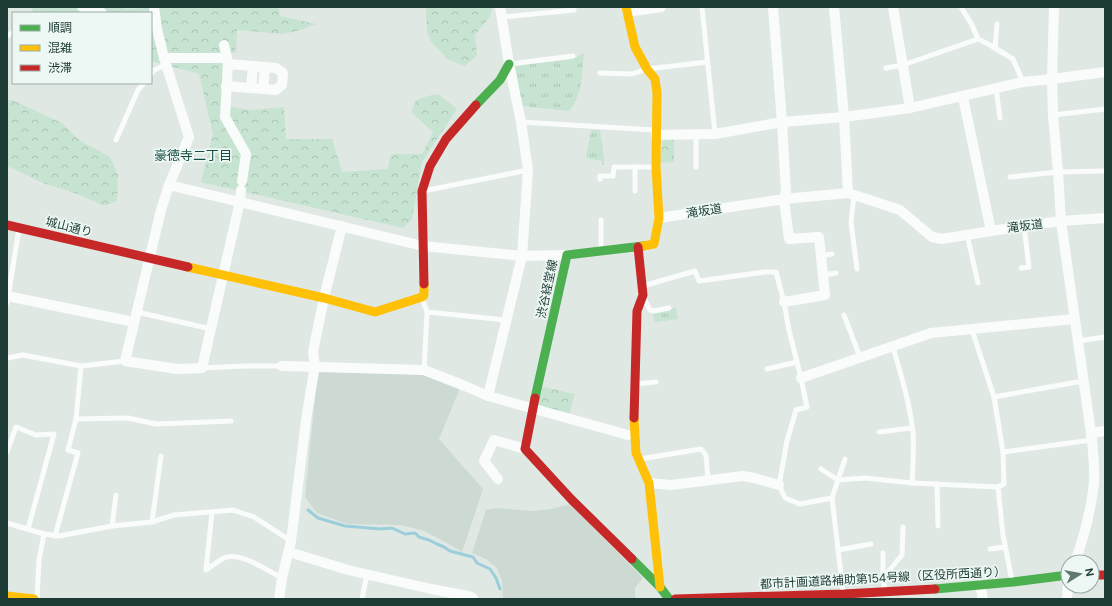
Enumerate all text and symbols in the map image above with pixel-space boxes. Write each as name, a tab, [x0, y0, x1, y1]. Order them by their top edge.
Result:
legend	[12, 12, 152, 84]
text: 順調	[48, 20, 72, 36]
text: 混雑	[48, 40, 72, 56]
text: 渋滞	[48, 60, 72, 76]
district label: 豪徳寺二丁目	[154, 147, 232, 164]
street label: 滝坂道	[685, 200, 723, 222]
street label: 城山通り	[44, 213, 94, 241]
street label: 滝坂道	[1006, 216, 1044, 236]
street label: 渋谷経堂線	[533, 258, 561, 320]
north arrow	[1060, 554, 1100, 594]
street label: 都市計画道路補助第154号線（区役所西通り）	[760, 564, 1006, 592]
text: N	[1082, 567, 1097, 577]

